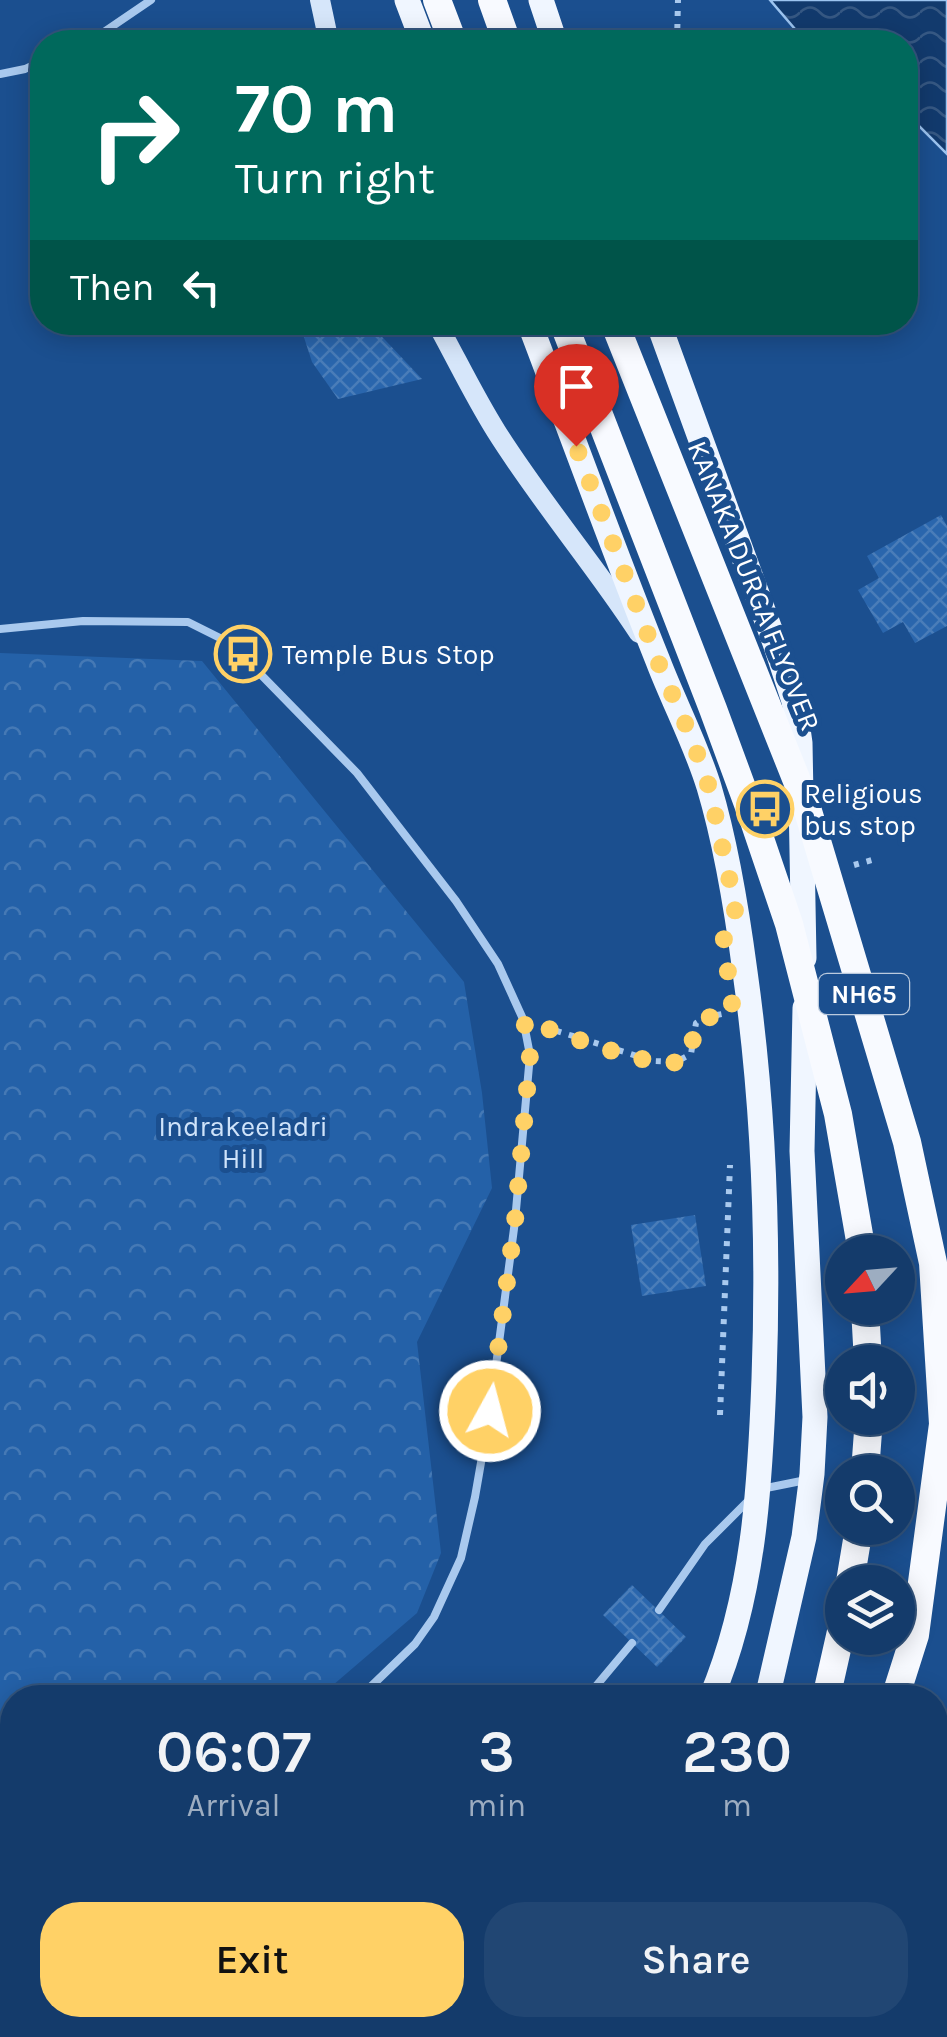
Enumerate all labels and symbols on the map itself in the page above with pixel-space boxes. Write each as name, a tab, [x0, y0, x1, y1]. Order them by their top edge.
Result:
pin	[534, 344, 619, 447]
street label: KANAKA DURGA FLYOVER	[681, 436, 827, 736]
bus stop icon: Temple Bus Stop	[213, 624, 273, 684]
place label: Temple Bus Stop	[282, 638, 495, 671]
place label: Religious bus stop	[804, 777, 923, 842]
bus stop icon: Religious bus stop	[735, 779, 795, 839]
road number: NH65	[819, 974, 909, 1014]
park label: Indrakeeladri Hill	[158, 1110, 328, 1175]
north arrow	[825, 1235, 915, 1325]
position arrow	[438, 1359, 542, 1463]

